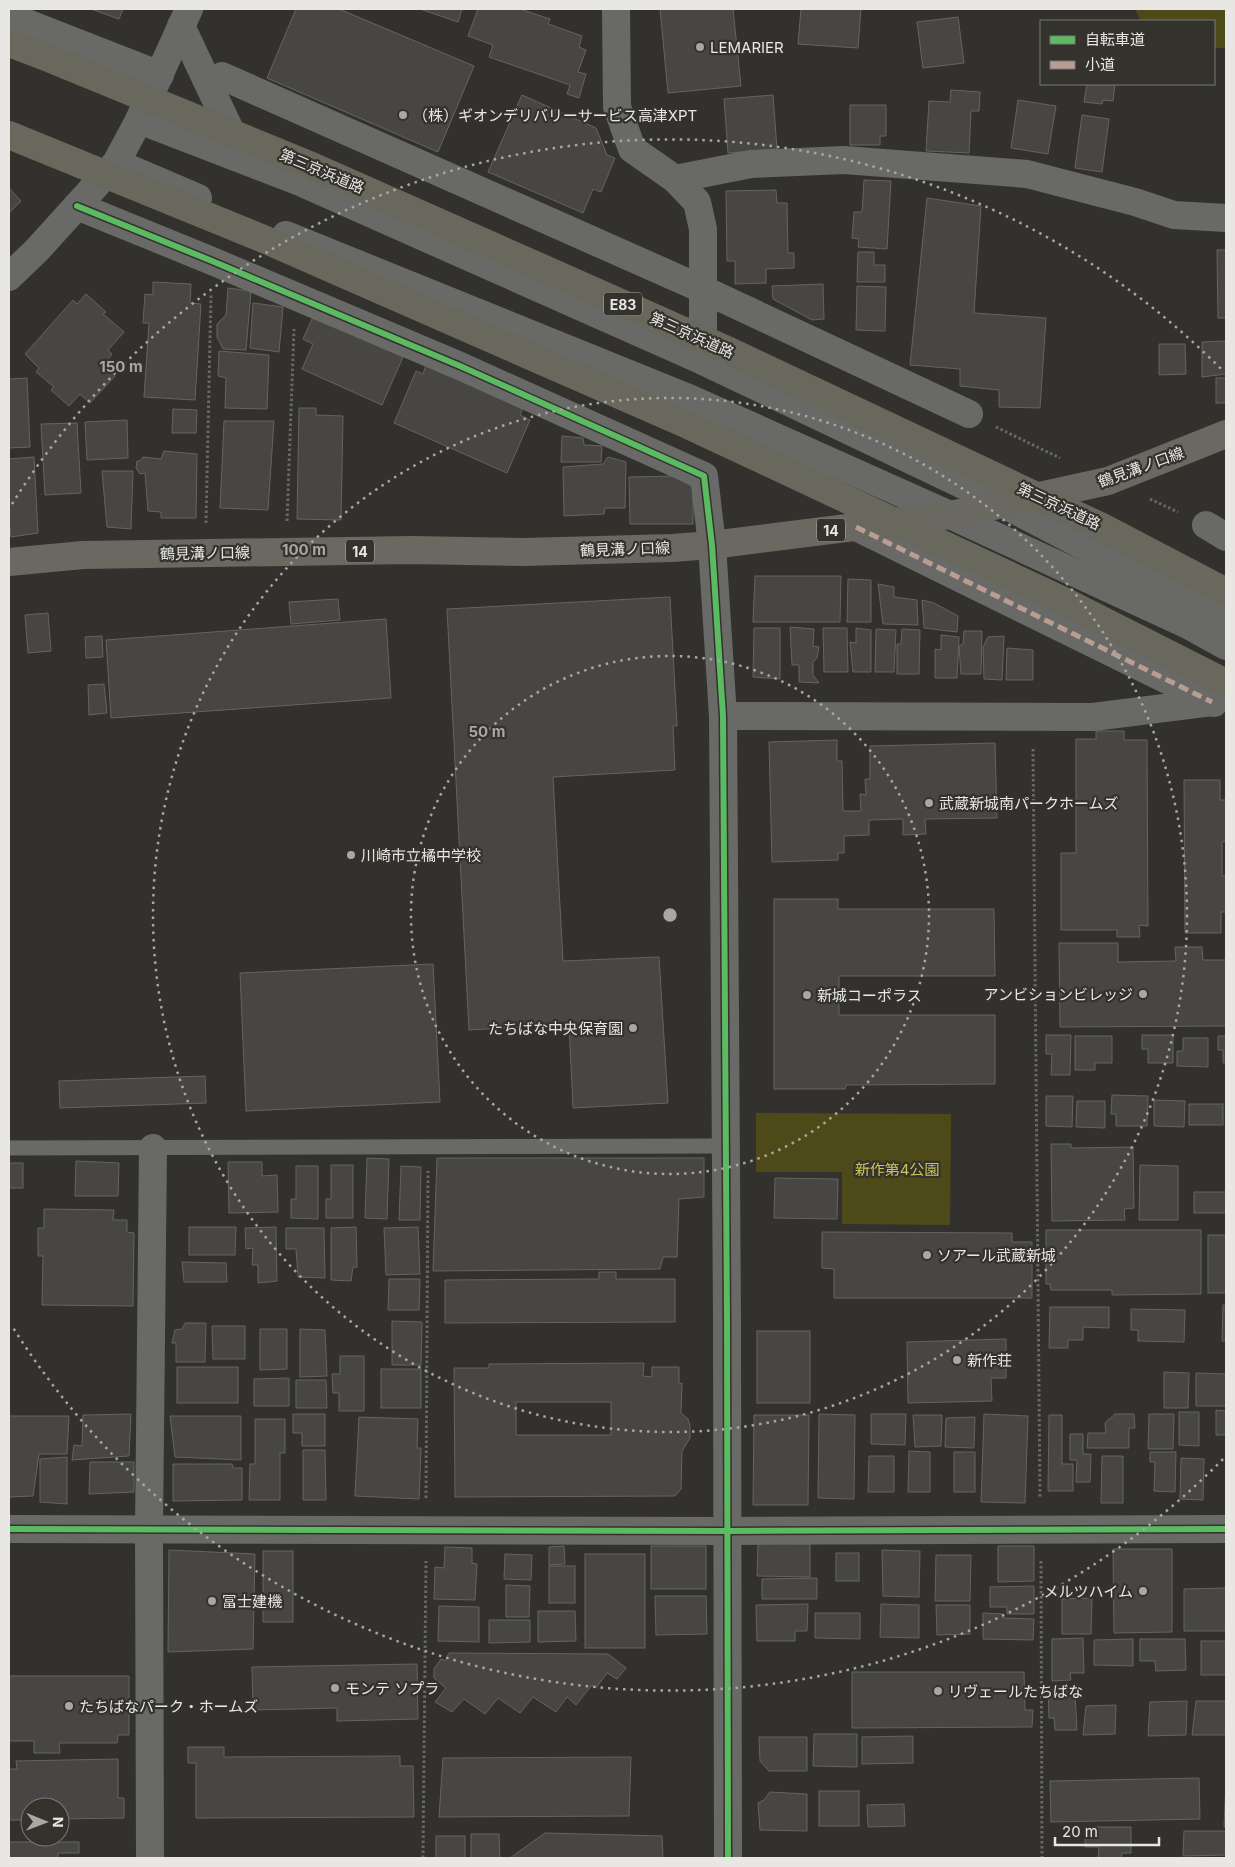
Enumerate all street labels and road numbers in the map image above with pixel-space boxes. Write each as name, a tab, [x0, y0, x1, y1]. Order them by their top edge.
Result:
street label: 第三京浜道路	[277, 145, 367, 197]
road number: E83	[604, 292, 642, 316]
street label: 第三京浜道路	[647, 308, 737, 362]
street label: 鶴見溝ノ口線	[1095, 443, 1187, 491]
street label: 第三京浜道路	[1014, 478, 1104, 534]
road number: 14	[817, 518, 845, 542]
street label: 鶴見溝ノ口線	[580, 538, 670, 560]
road number: 14	[346, 540, 374, 562]
street label: 鶴見溝ノ口線	[160, 543, 250, 563]

